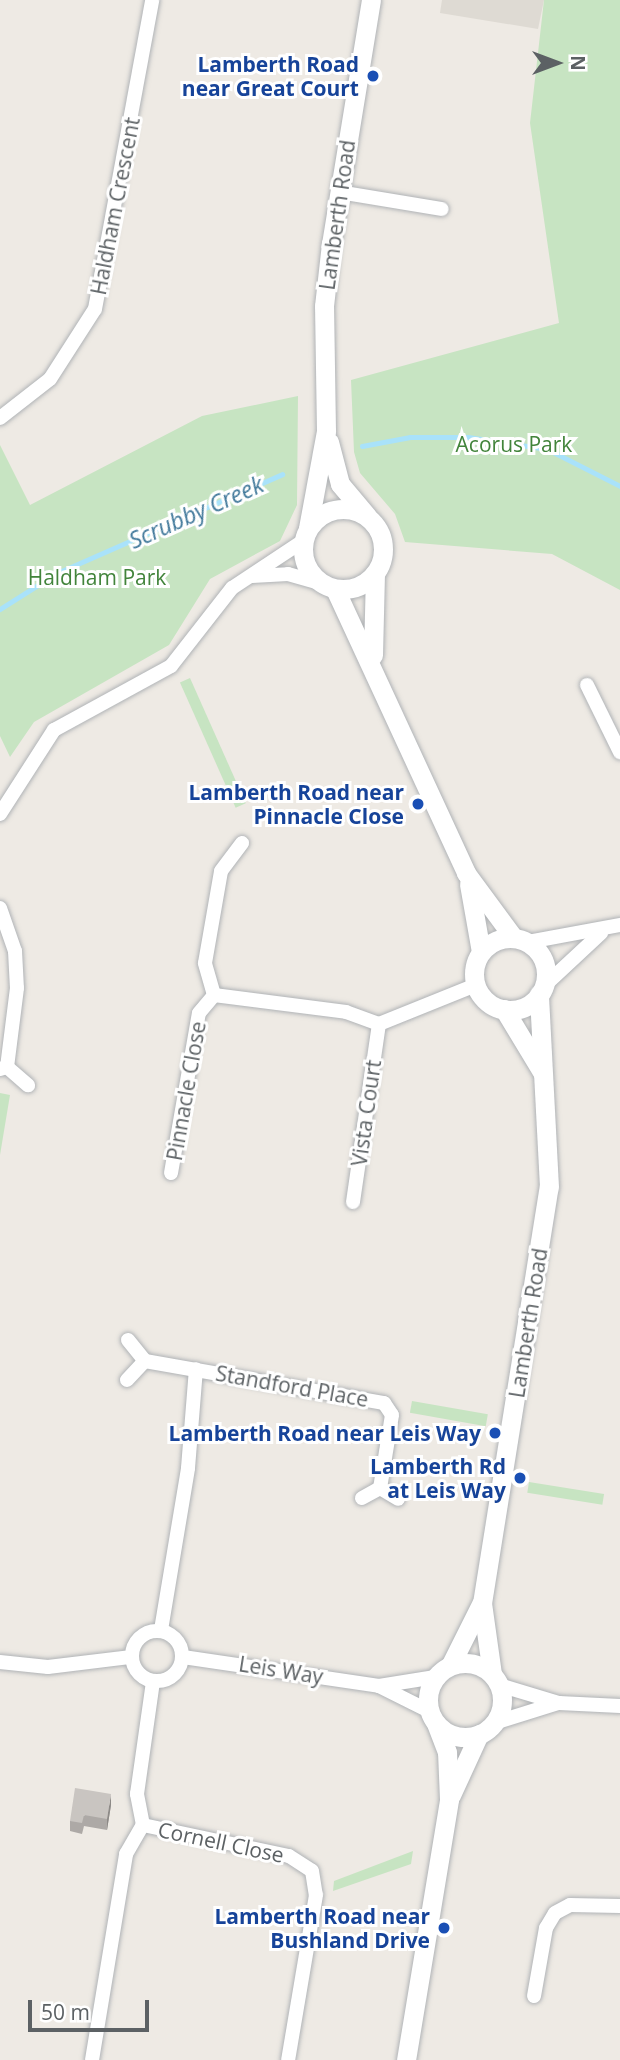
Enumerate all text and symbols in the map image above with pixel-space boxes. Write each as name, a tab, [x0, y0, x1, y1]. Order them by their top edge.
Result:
north arrow	[522, 28, 592, 98]
place label: Lamberth Road near Great Court	[182, 51, 359, 101]
text: N	[565, 55, 591, 71]
marker: Lamberth Road near Great Court	[365, 68, 381, 84]
street label: Haldham Crescent	[85, 115, 145, 297]
street label: Lamberth Road	[314, 138, 360, 292]
park label: Acorus Park	[456, 431, 572, 457]
water label: Scrubby Creek	[125, 470, 267, 554]
park label: Haldham Park	[28, 564, 166, 590]
place label: Lamberth Road near Pinnacle Close	[189, 779, 404, 829]
marker: Lamberth Road near Pinnacle Close	[410, 796, 426, 812]
street label: Pinnacle Close	[161, 1019, 211, 1163]
street label: Vista Court	[346, 1058, 386, 1168]
street label: Lamberth Road	[504, 1246, 552, 1400]
street label: Standford Place	[214, 1360, 370, 1412]
place label: Lamberth Road near Leis Way	[169, 1420, 481, 1446]
marker: Lamberth Road near Leis Way	[487, 1425, 503, 1441]
place label: Lamberth Rd at Leis Way	[370, 1453, 506, 1503]
marker: Lamberth Rd at Leis Way	[512, 1470, 528, 1486]
street label: Leis Way	[237, 1651, 325, 1689]
street label: Cornell Close	[156, 1816, 286, 1868]
place label: Lamberth Road near Bushland Drive	[215, 1903, 430, 1953]
marker: Lamberth Road near Bushland Drive	[436, 1920, 452, 1936]
scale bar	[32, 1986, 152, 2030]
text: 50 m	[41, 1998, 90, 2026]

